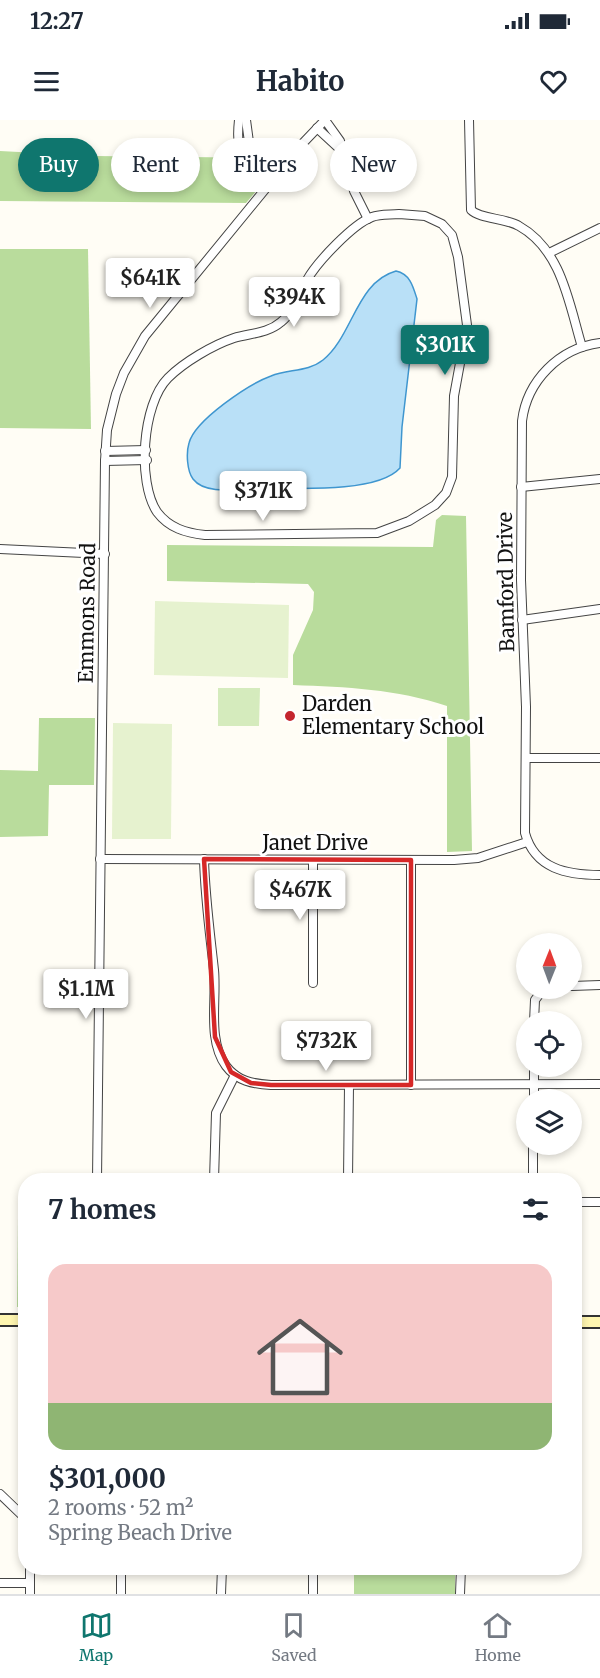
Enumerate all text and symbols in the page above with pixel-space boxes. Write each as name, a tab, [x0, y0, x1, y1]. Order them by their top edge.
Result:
text: 12:27	[30, 7, 84, 35]
text: Habito	[256, 64, 344, 98]
icon: menu	[30, 65, 63, 98]
icon: heart	[537, 65, 570, 98]
chip: Buy	[18, 138, 99, 192]
chip: Rent	[111, 138, 200, 192]
chip: Filters	[212, 138, 318, 192]
chip: New	[330, 138, 417, 192]
pin: $641K	[108, 258, 192, 309]
text: $641K	[120, 265, 180, 290]
pin: $394K	[252, 277, 336, 328]
text: $394K	[263, 284, 325, 309]
pin: $301K	[403, 325, 487, 376]
text: $301K	[415, 332, 475, 357]
pin: $371K	[221, 471, 305, 522]
text: $371K	[234, 478, 292, 503]
street label: Bamford Drive	[492, 512, 519, 652]
street label: Emmons Road	[73, 543, 100, 683]
place label: Darden Elementary School	[302, 691, 484, 739]
marker: Darden Elementary School	[283, 709, 297, 723]
street label: Janet Drive	[261, 830, 368, 855]
pin: $467K	[258, 870, 342, 921]
text: $467K	[268, 877, 332, 902]
north arrow	[516, 933, 582, 999]
map controls	[516, 933, 582, 1155]
pin: $1.1M	[44, 969, 128, 1020]
text: $1.1M	[57, 976, 115, 1001]
button: locate	[516, 1011, 582, 1077]
pin: $732K	[284, 1021, 368, 1072]
text: $732K	[295, 1028, 357, 1053]
button: layers	[516, 1089, 582, 1155]
text: 7 homes	[48, 1193, 156, 1226]
icon: filters	[519, 1193, 552, 1226]
icon: home	[246, 1303, 354, 1411]
text: $301,000	[48, 1462, 166, 1495]
text: 2 rooms · 52 m²	[48, 1495, 193, 1520]
text: Spring Beach Drive	[48, 1520, 232, 1545]
tab: Map	[79, 1609, 113, 1665]
tab: Saved	[271, 1609, 317, 1665]
tab: Home	[475, 1609, 521, 1665]

